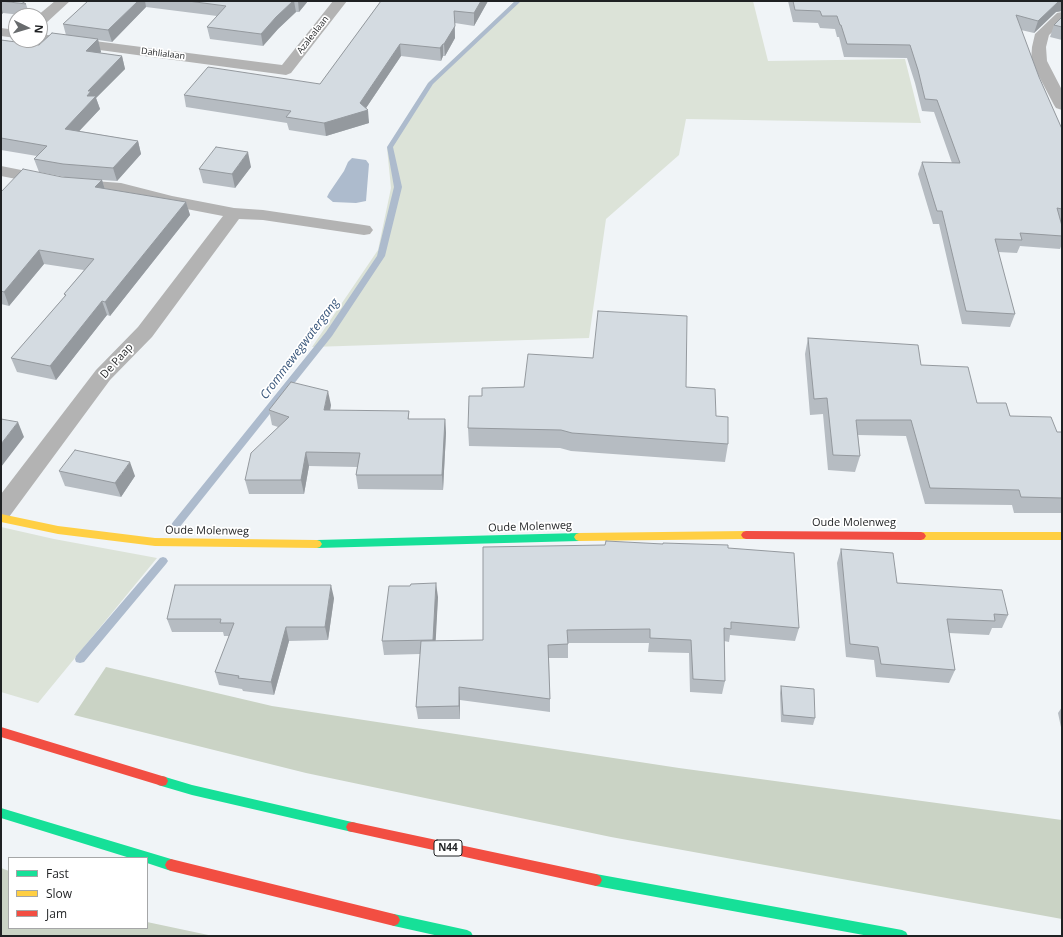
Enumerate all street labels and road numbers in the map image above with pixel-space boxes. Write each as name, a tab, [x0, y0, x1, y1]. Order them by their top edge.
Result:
street label: Azalealaan	[295, 14, 331, 56]
street label: Dahlialaan	[140, 46, 186, 62]
street label: De Paap	[98, 341, 136, 381]
street label: Oude Molenweg	[812, 516, 896, 530]
street label: Oude Molenweg	[488, 519, 572, 535]
street label: Oude Molenweg	[165, 524, 249, 538]
road number: N44	[434, 840, 462, 856]

